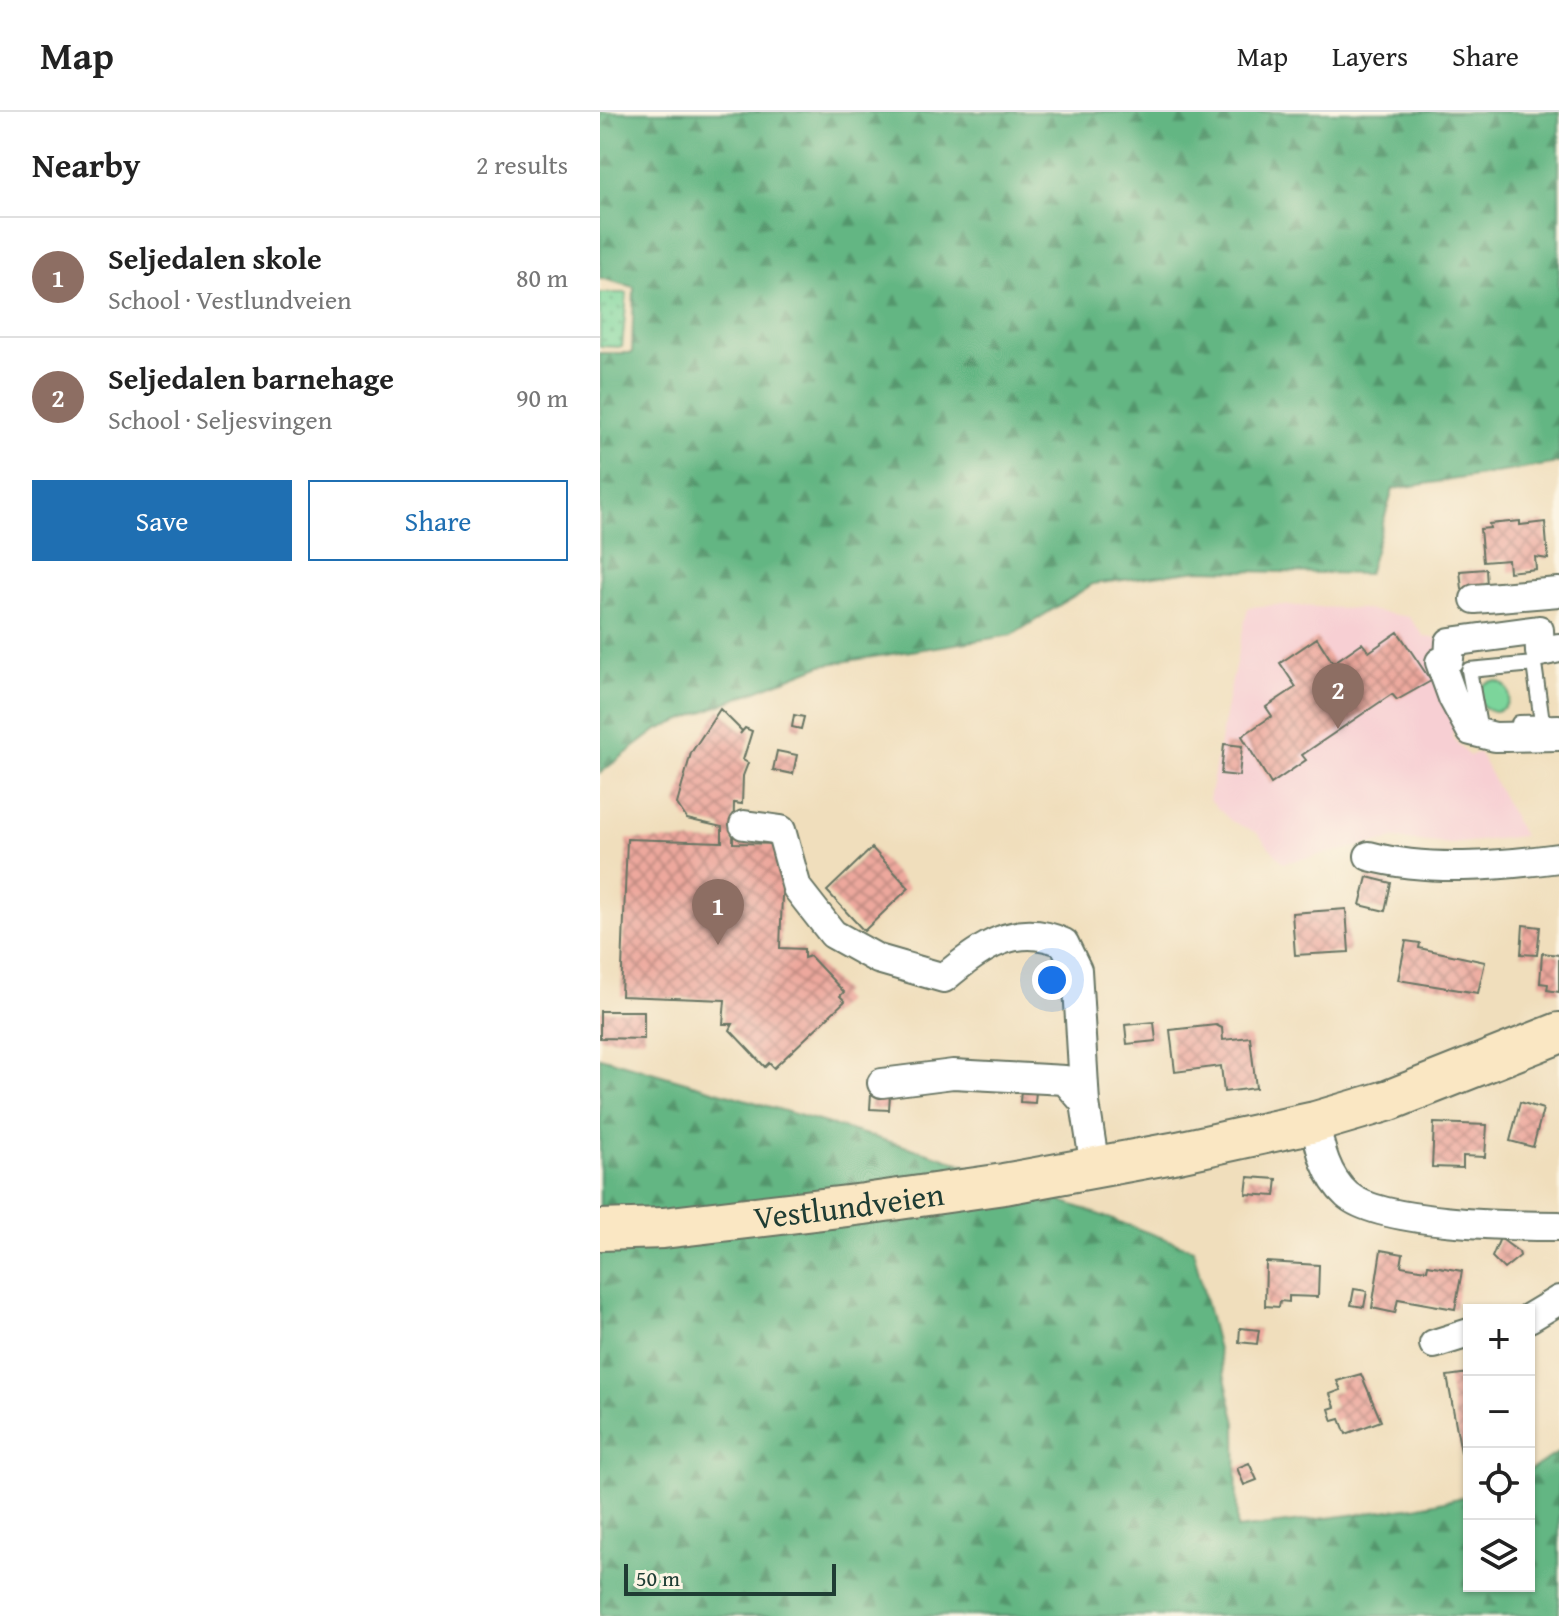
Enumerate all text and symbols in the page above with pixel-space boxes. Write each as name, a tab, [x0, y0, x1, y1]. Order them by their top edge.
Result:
text: Map	[40, 27, 114, 83]
text: Map	[1237, 35, 1288, 76]
text: Layers	[1332, 35, 1408, 76]
text: Share	[1452, 35, 1519, 76]
text: Nearby	[32, 140, 141, 189]
text: 2 results	[476, 145, 568, 184]
text: Seljedalen skole	[108, 236, 322, 280]
text: 1	[51, 258, 65, 297]
text: 80 m	[516, 258, 568, 297]
text: School · Vestlundveien	[108, 280, 352, 319]
text: Seljedalen barnehage	[108, 356, 394, 400]
text: 2	[51, 378, 65, 417]
text: 90 m	[516, 378, 568, 417]
text: School · Seljesvingen	[108, 400, 332, 439]
button: Save	[32, 480, 292, 561]
button: Share	[308, 480, 568, 561]
pin: 2	[1312, 663, 1364, 729]
pin: 1	[692, 879, 744, 945]
your location	[1032, 960, 1072, 1000]
street label: Vestlundveien	[751, 1169, 947, 1241]
map controls	[1463, 1304, 1535, 1592]
button: +	[1463, 1304, 1535, 1376]
button: −	[1463, 1376, 1535, 1448]
button: locate	[1463, 1448, 1535, 1520]
button: layers	[1463, 1520, 1535, 1592]
scale bar	[624, 1560, 836, 1596]
text: 50 m	[636, 1562, 680, 1594]

